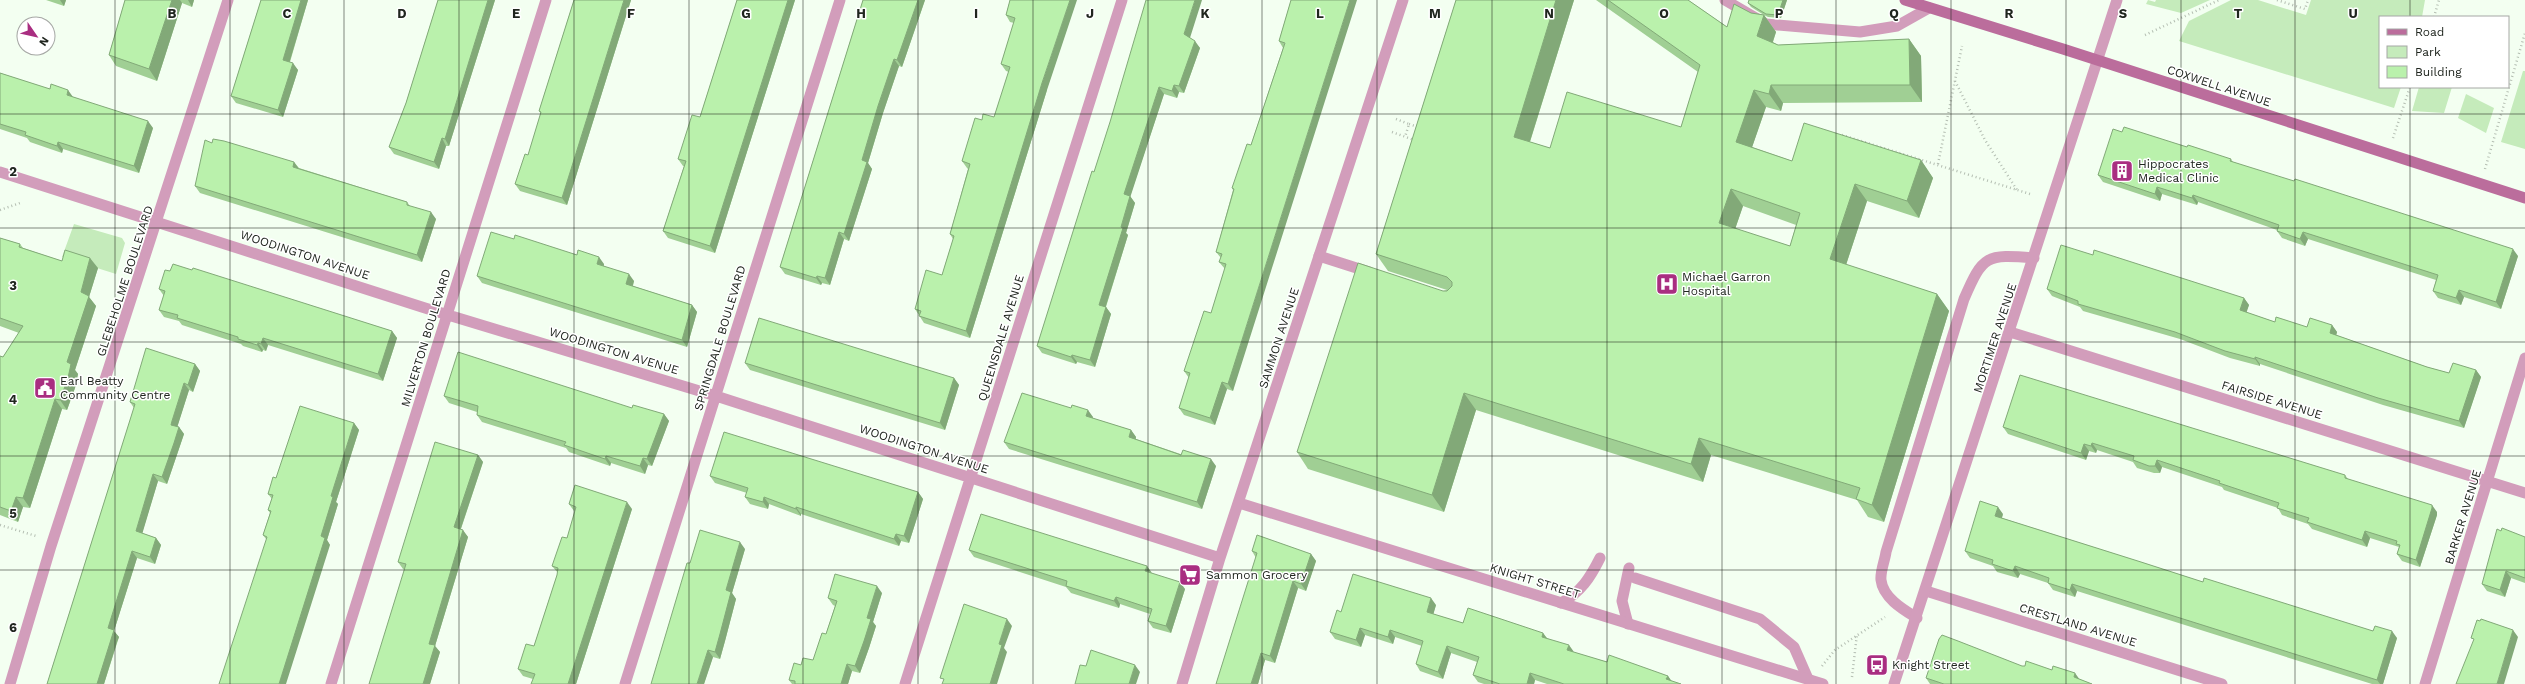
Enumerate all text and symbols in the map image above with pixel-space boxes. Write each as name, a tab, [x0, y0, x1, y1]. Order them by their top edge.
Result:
text: B	[168, 6, 177, 21]
text: C	[283, 6, 292, 21]
text: D	[397, 6, 407, 21]
text: E	[512, 6, 520, 21]
text: F	[627, 6, 635, 21]
text: G	[741, 6, 751, 21]
text: H	[856, 6, 866, 21]
text: I	[974, 6, 978, 21]
text: J	[1086, 6, 1094, 21]
text: K	[1200, 6, 1210, 21]
text: L	[1316, 6, 1324, 21]
text: M	[1429, 6, 1441, 21]
text: N	[1544, 6, 1554, 21]
text: O	[1659, 6, 1669, 21]
text: P	[1775, 6, 1784, 21]
text: Q	[1889, 6, 1899, 21]
text: R	[2005, 6, 2014, 21]
text: S	[2119, 6, 2128, 21]
text: T	[2234, 6, 2243, 21]
text: U	[2348, 6, 2358, 21]
north arrow	[16, 16, 56, 56]
legend	[2379, 16, 2509, 88]
text: Road	[2415, 25, 2444, 39]
text: N	[36, 34, 52, 48]
text: Park	[2415, 45, 2441, 59]
street label: COXWELL AVENUE	[2165, 63, 2273, 110]
text: Building	[2415, 65, 2462, 79]
place label: Hippocrates Medical Clinic	[2138, 157, 2219, 185]
building icon: Hippocrates Medical Clinic	[2109, 158, 2135, 184]
text: 2	[9, 164, 17, 179]
street label: GLEBEHOLME BOULEVARD	[94, 204, 156, 358]
street label: WOODINGTON AVENUE	[239, 227, 372, 283]
street label: SPRINGDALE BOULEVARD	[691, 264, 749, 412]
street label: MILVERTON BOULEVARD	[398, 267, 454, 409]
place label: Michael Garron Hospital	[1682, 270, 1770, 298]
hospital icon: Michael Garron Hospital	[1654, 271, 1680, 297]
street label: QUEENSDALE AVENUE	[975, 273, 1027, 403]
text: 3	[9, 278, 17, 293]
street label: MORTIMER AVENUE	[1971, 281, 2020, 395]
street label: SAMMON AVENUE	[1256, 286, 1302, 390]
street label: WOODINGTON AVENUE	[547, 325, 681, 378]
place label: Earl Beatty Community Centre	[60, 374, 171, 402]
public building icon: Earl Beatty Community Centre	[32, 375, 58, 401]
street label: FAIRSIDE AVENUE	[2220, 378, 2324, 422]
text: 4	[9, 392, 18, 407]
street label: WOODINGTON AVENUE	[858, 421, 991, 477]
street label: BARKER AVENUE	[2442, 468, 2484, 566]
text: 5	[9, 506, 17, 521]
street label: KNIGHT STREET	[1488, 561, 1582, 601]
supermarket icon: Sammon Grocery	[1177, 562, 1203, 588]
place label: Sammon Grocery	[1206, 568, 1308, 582]
street label: CRESTLAND AVENUE	[2018, 600, 2139, 650]
text: 6	[9, 620, 17, 635]
bus stop icon: Knight Street	[1864, 652, 1890, 678]
place label: Knight Street	[1892, 658, 1969, 672]

